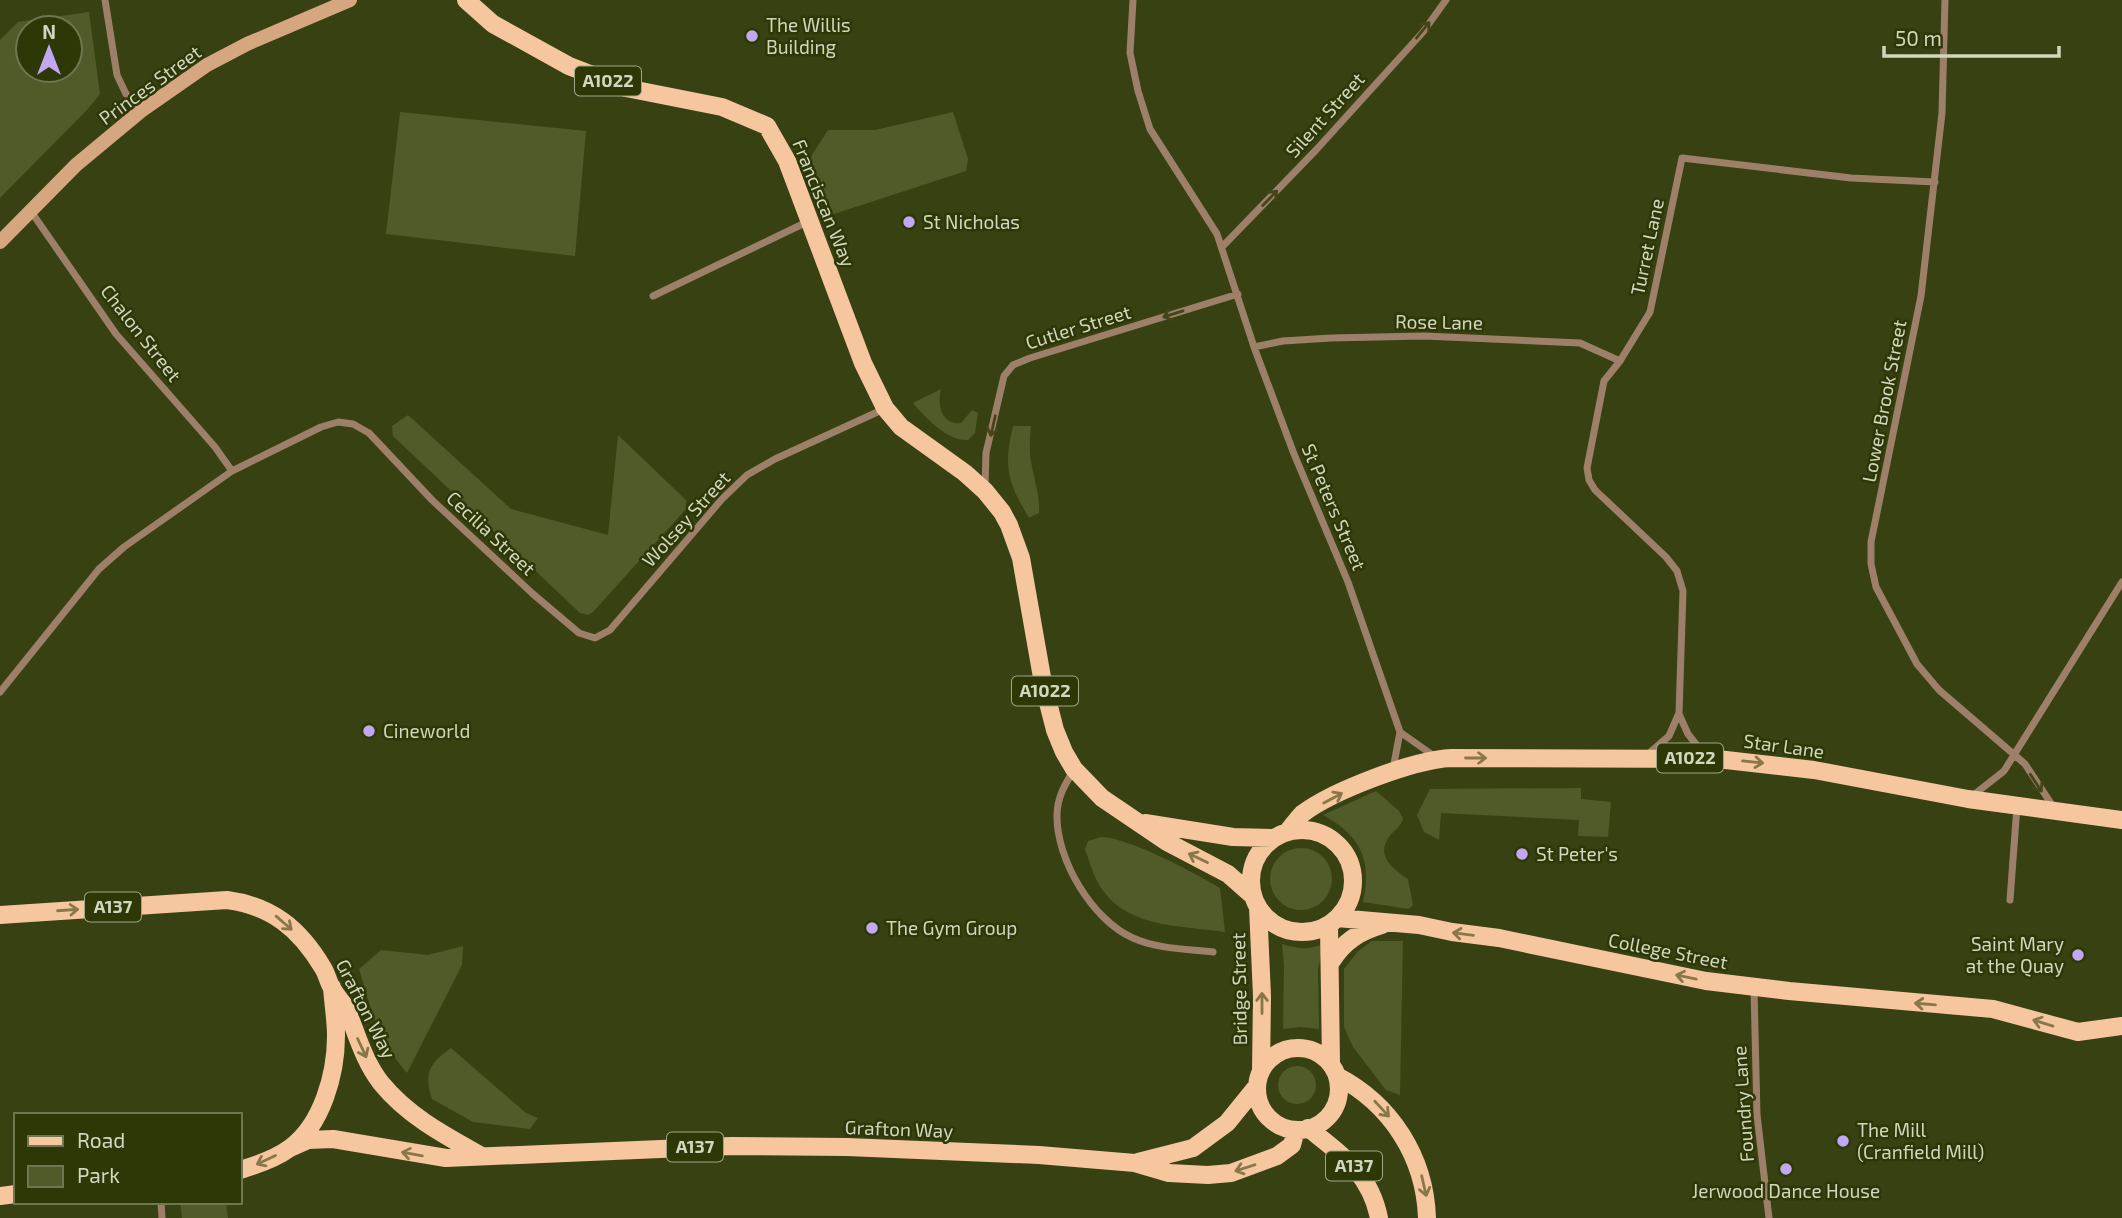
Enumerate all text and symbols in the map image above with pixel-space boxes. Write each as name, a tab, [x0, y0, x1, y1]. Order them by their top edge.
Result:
place label: The Willis Building	[766, 13, 851, 58]
north arrow	[14, 14, 84, 84]
scale bar	[1884, 14, 2059, 58]
text: N	[42, 20, 56, 43]
one-way arrow	[1416, 22, 1431, 40]
text: 50 m	[1895, 25, 1942, 50]
marker: The Willis Building	[744, 28, 760, 44]
street label: Princes Street	[94, 40, 205, 129]
road number: A1022	[575, 66, 641, 96]
street label: Silent Street	[1280, 67, 1369, 162]
street label: Franciscan Way	[788, 136, 861, 270]
one-way arrow	[1261, 190, 1278, 207]
street label: Turret Lane	[1625, 196, 1668, 297]
place label: St Nicholas	[923, 210, 1020, 233]
marker: St Nicholas	[901, 214, 917, 230]
street label: Chalon Street	[96, 280, 186, 386]
street label: Cutler Street	[1022, 300, 1133, 353]
one-way arrow	[1162, 309, 1184, 322]
street label: Rose Lane	[1395, 309, 1483, 334]
street label: Lower Brook Street	[1856, 318, 1911, 484]
one-way arrow	[986, 414, 999, 437]
street label: St Peters Street	[1297, 440, 1371, 573]
street label: Wolsey Street	[637, 466, 735, 571]
street label: Cecilia Street	[442, 486, 540, 580]
road number: A1022	[1012, 676, 1078, 706]
place label: Cineworld	[383, 719, 470, 742]
marker: Cineworld	[361, 723, 377, 739]
street label: Star Lane	[1742, 728, 1826, 763]
road number: A1022	[1657, 744, 1723, 772]
one-way arrow	[1465, 751, 1488, 765]
one-way arrow	[1741, 756, 1763, 769]
one-way arrow	[2029, 772, 2043, 792]
one-way arrow	[1322, 790, 1343, 804]
place label: St Peter's	[1536, 842, 1618, 865]
marker: St Peter's	[1514, 846, 1530, 862]
one-way arrow	[1188, 851, 1209, 864]
road number: A137	[85, 893, 141, 922]
one-way arrow	[56, 903, 79, 916]
one-way arrow	[275, 915, 293, 931]
place label: The Gym Group	[886, 916, 1017, 939]
marker: The Gym Group	[864, 920, 880, 936]
one-way arrow	[1452, 927, 1475, 940]
street label: College Street	[1607, 928, 1730, 973]
street label: Bridge Street	[1226, 932, 1251, 1046]
place label: Saint Mary at the Quay	[1966, 932, 2064, 977]
marker: Saint Mary at the Quay	[2070, 947, 2086, 963]
street label: Grafton Way	[332, 955, 401, 1062]
one-way arrow	[1676, 970, 1698, 983]
one-way arrow	[1255, 992, 1269, 1015]
one-way arrow	[1914, 997, 1937, 1010]
one-way arrow	[2032, 1016, 2054, 1028]
one-way arrow	[356, 1037, 369, 1058]
street label: Foundry Lane	[1727, 1045, 1758, 1163]
one-way arrow	[1373, 1100, 1390, 1117]
legend	[14, 1113, 242, 1204]
street label: Grafton Way	[844, 1115, 954, 1142]
place label: The Mill (Cranfield Mill)	[1857, 1118, 1984, 1163]
text: Road	[77, 1127, 125, 1152]
road number: A137	[667, 1132, 723, 1162]
marker: The Mill (Cranfield Mill)	[1835, 1133, 1851, 1149]
one-way arrow	[401, 1147, 424, 1160]
road number: A137	[1326, 1152, 1382, 1181]
one-way arrow	[256, 1154, 277, 1168]
marker: Jerwood Dance House	[1778, 1161, 1794, 1177]
text: Park	[77, 1162, 120, 1187]
one-way arrow	[1235, 1163, 1257, 1175]
one-way arrow	[1418, 1174, 1431, 1197]
place label: Jerwood Dance House	[1692, 1179, 1880, 1202]

